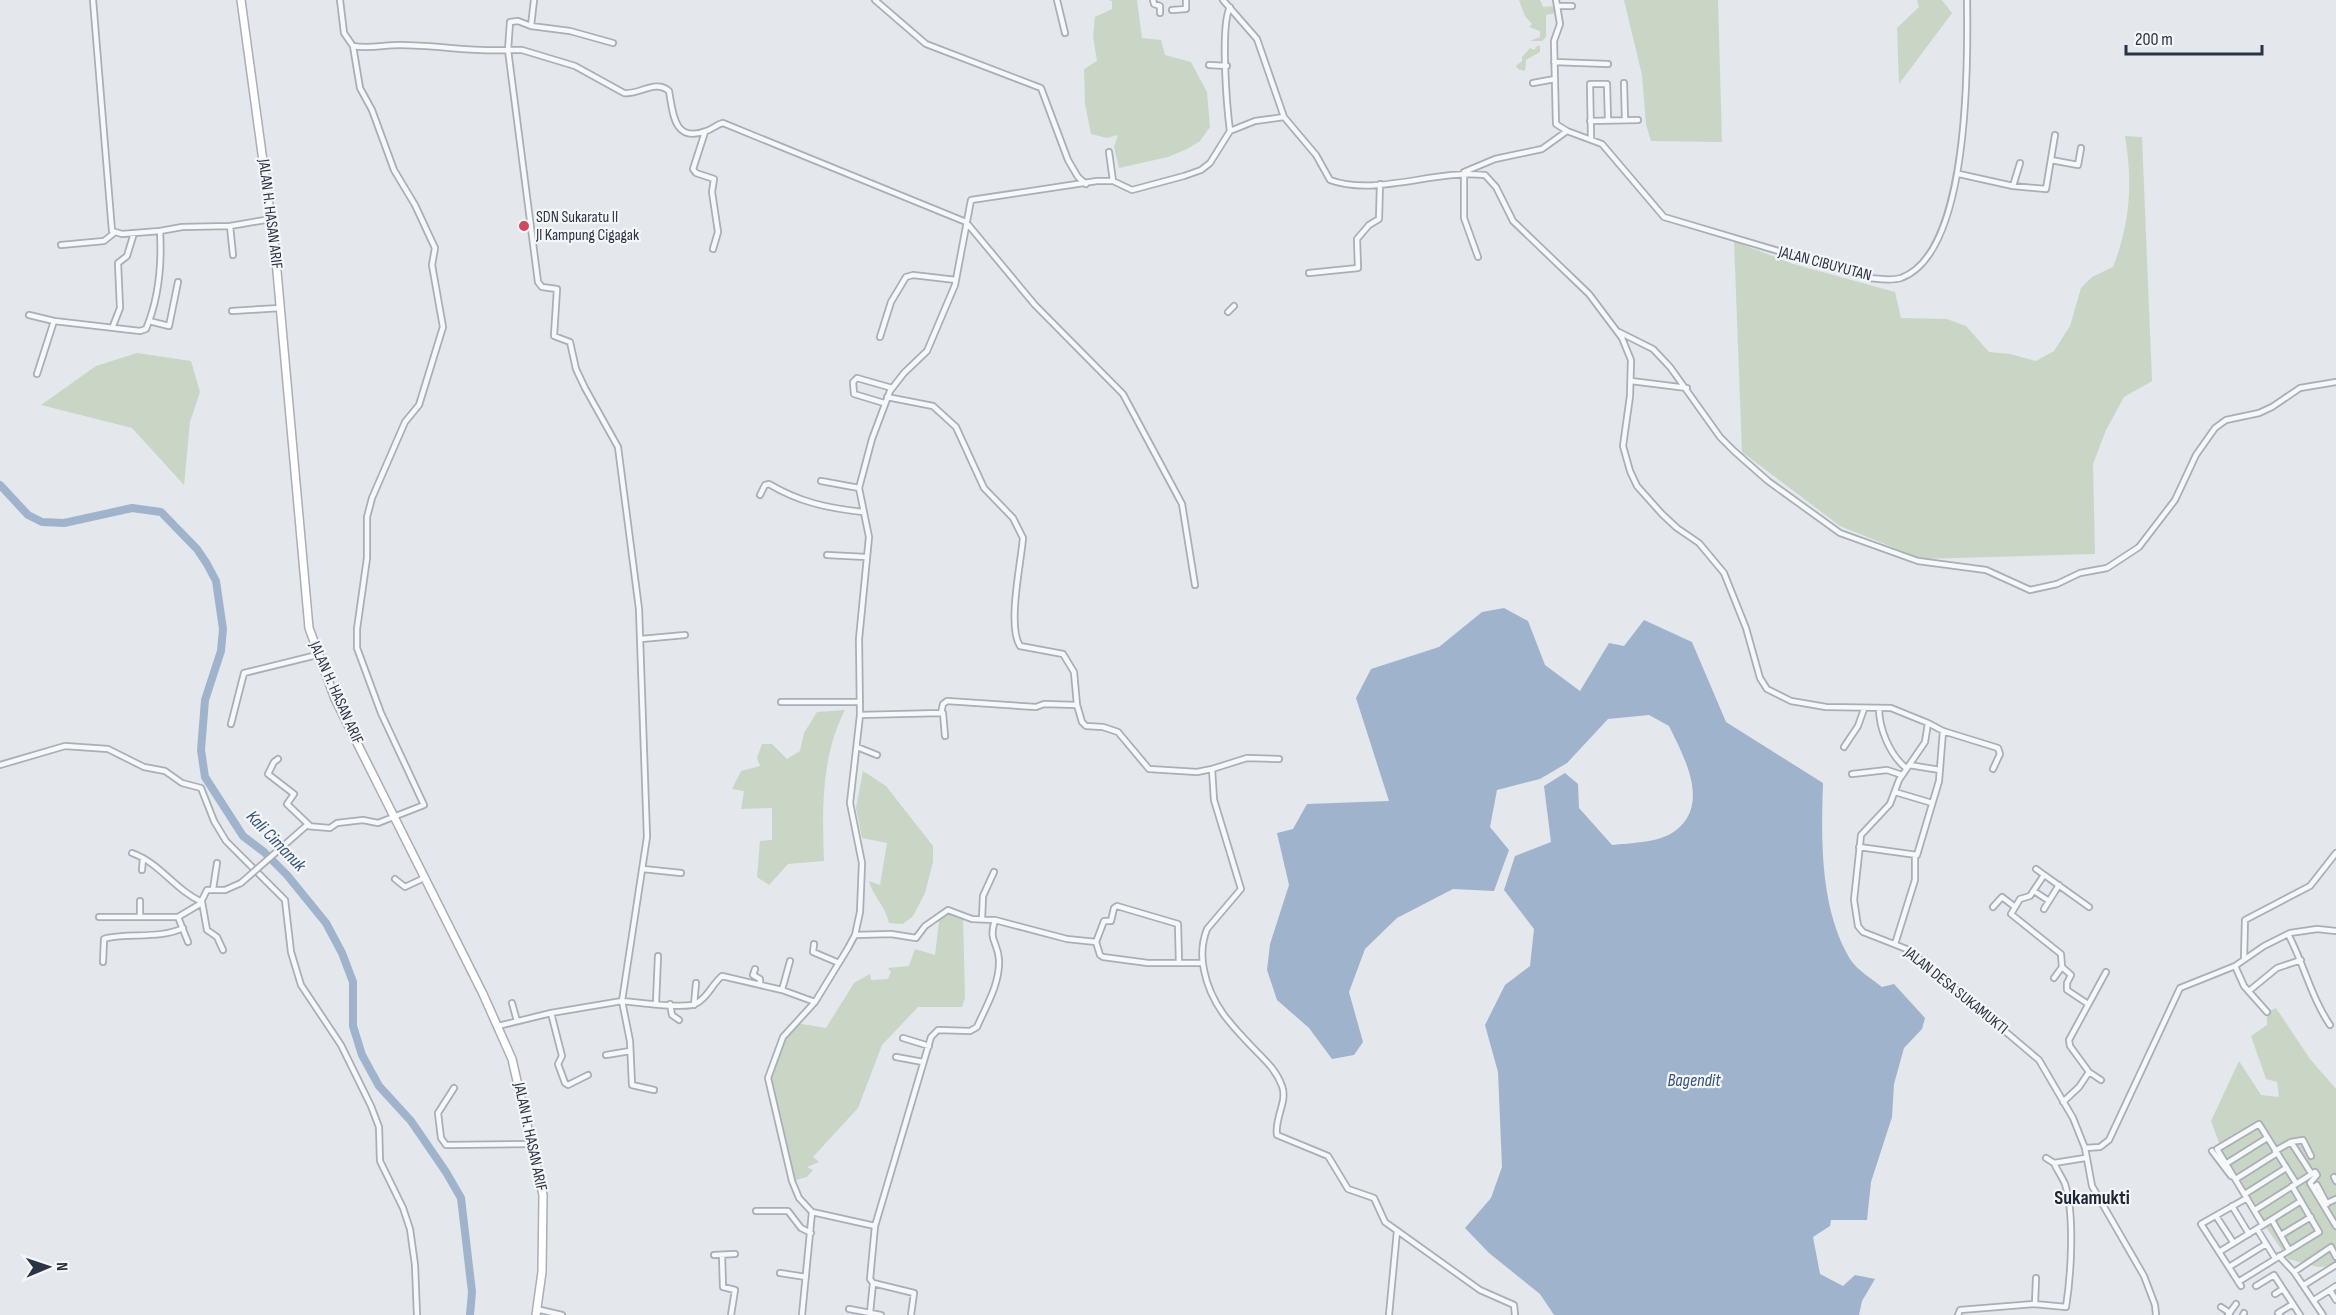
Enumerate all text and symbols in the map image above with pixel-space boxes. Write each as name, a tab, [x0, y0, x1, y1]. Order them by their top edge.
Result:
scale bar	[2126, 18, 2262, 56]
text: 200 m	[2135, 29, 2173, 50]
street label: JALAN H. HASAN ARIF	[254, 157, 286, 270]
place label: SDN Sukaratu II Jl Kampung Cigagak	[535, 208, 639, 245]
marker: SDN Sukaratu II Jl Kampung Cigagak	[517, 219, 531, 233]
street label: JALAN CIBUYUTAN	[1776, 242, 1873, 285]
street label: JALAN H. HASAN ARIF	[304, 638, 367, 747]
water label: Kali Cimanuk	[242, 806, 311, 877]
street label: JALAN DESA SUKAMUKTI	[1900, 943, 2012, 1039]
water label: Bagendit	[1667, 1070, 1721, 1091]
street label: JALAN H. HASAN ARIF	[509, 1080, 551, 1193]
district label: Sukamukti	[2054, 1186, 2130, 1210]
north arrow	[18, 1237, 78, 1297]
text: N	[52, 1262, 71, 1271]

